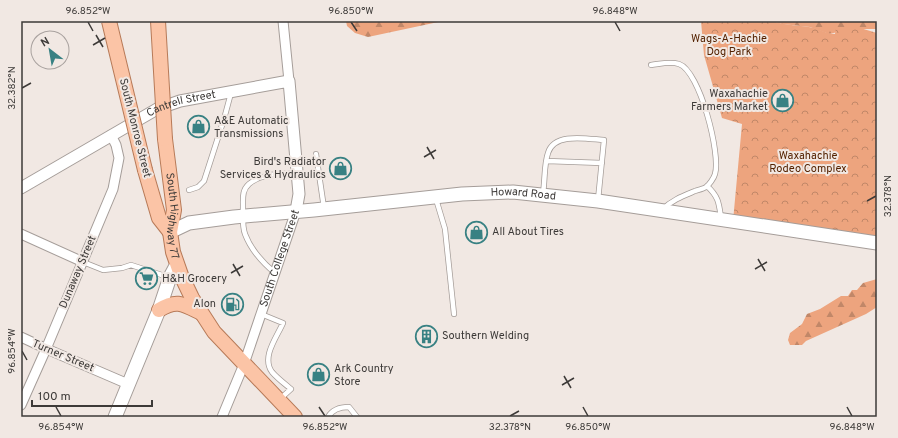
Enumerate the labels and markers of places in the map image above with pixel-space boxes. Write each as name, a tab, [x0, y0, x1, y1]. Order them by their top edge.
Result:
place label: Waxahachie Farmers Market	[691, 87, 768, 114]
shop icon: Waxahachie Farmers Market	[770, 87, 796, 113]
shop icon: A&E Automatic Transmissions	[186, 114, 212, 140]
place label: A&E Automatic Transmissions	[214, 114, 288, 141]
place label: Bird's Radiator Services & Hydraulics	[220, 155, 327, 182]
shop icon: Bird's Radiator Services & Hydraulics	[328, 155, 354, 181]
shop icon: All About Tires	[463, 219, 489, 245]
place label: All About Tires	[492, 225, 564, 239]
supermarket icon: H&H Grocery	[134, 266, 160, 292]
place label: H&H Grocery	[162, 272, 227, 286]
fuel station icon: Alon	[219, 291, 245, 317]
place label: Alon	[193, 297, 216, 311]
building icon: Southern Welding	[414, 323, 440, 349]
place label: Southern Welding	[442, 329, 529, 343]
shop icon: Ark Country Store	[306, 362, 332, 388]
place label: Ark Country Store	[334, 362, 394, 389]

